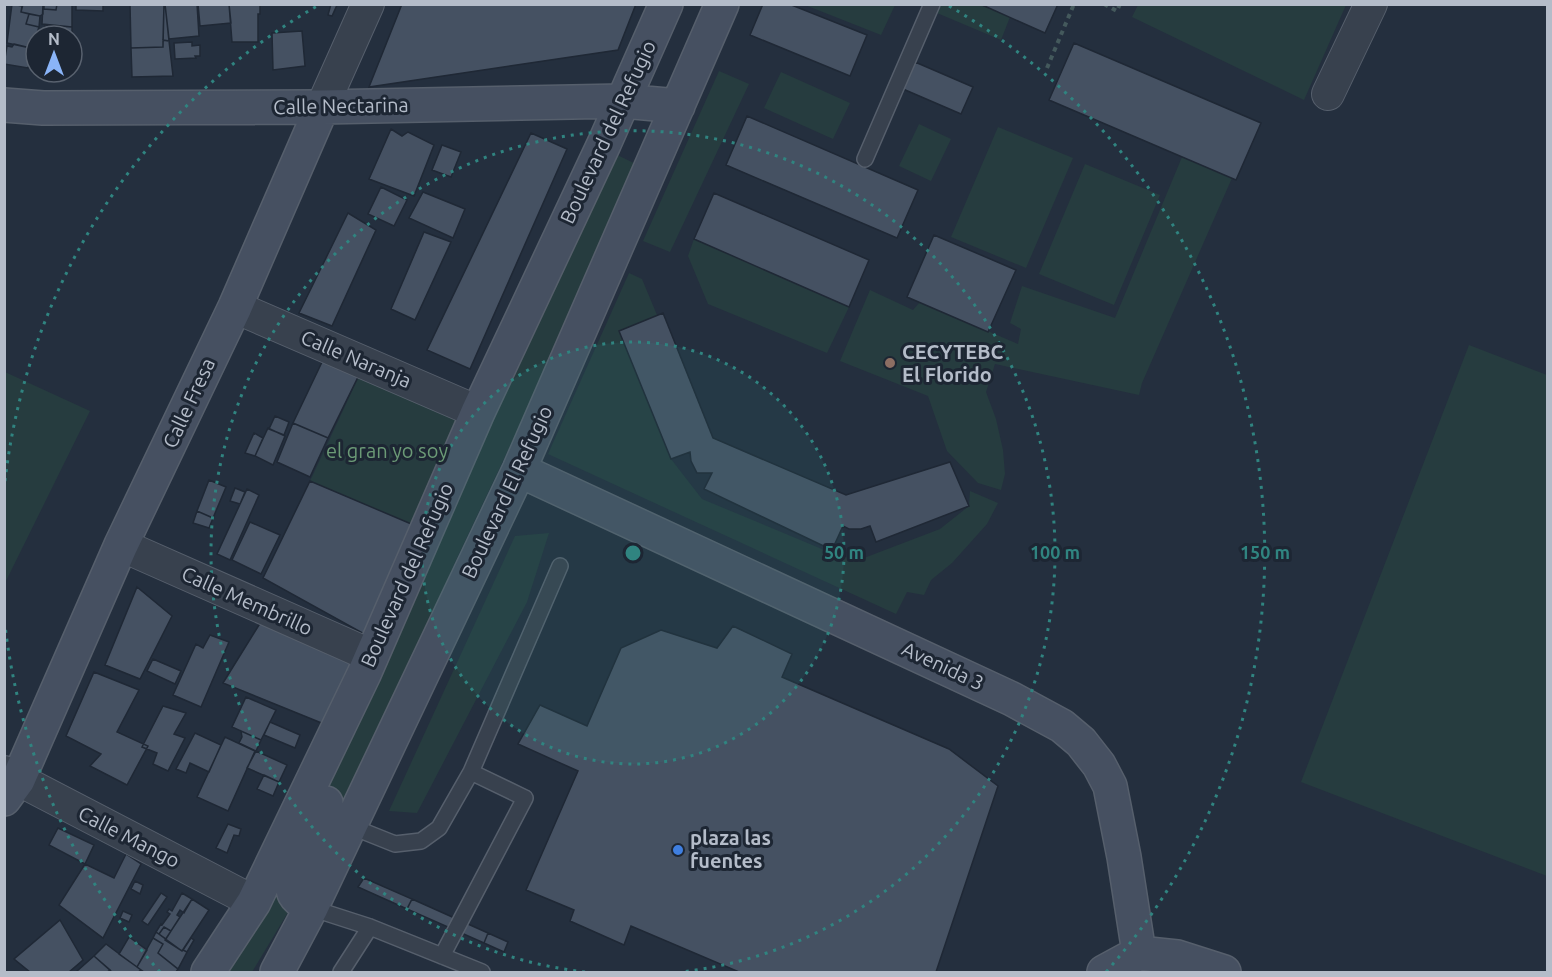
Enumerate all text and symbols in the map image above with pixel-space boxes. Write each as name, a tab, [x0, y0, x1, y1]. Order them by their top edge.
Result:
north arrow	[24, 24, 84, 84]
text: N	[48, 30, 60, 48]
street label: Boulevard del Refugio	[555, 37, 660, 227]
street label: Calle Nectarina	[273, 93, 409, 118]
street label: Calle Naranja	[298, 325, 415, 392]
place label: CECYTEBC El Florido	[902, 340, 1003, 386]
street label: Calle Fresa	[158, 354, 219, 451]
marker: CECYTEBC El Florido	[883, 356, 897, 370]
street label: Boulevard El Refugio	[456, 402, 557, 582]
park label: el gran yo soy	[326, 439, 448, 462]
street label: Boulevard del Refugio	[356, 479, 458, 670]
text: 50 m	[824, 542, 864, 562]
text: 100 m	[1030, 542, 1080, 562]
text: 150 m	[1240, 542, 1290, 562]
centre of rings	[623, 543, 643, 563]
street label: Calle Membrillo	[178, 561, 316, 640]
street label: Avenida 3	[899, 637, 988, 694]
street label: Calle Mango	[75, 801, 184, 872]
place label: plaza las fuentes	[690, 826, 771, 872]
marker: plaza las fuentes	[671, 843, 685, 857]

